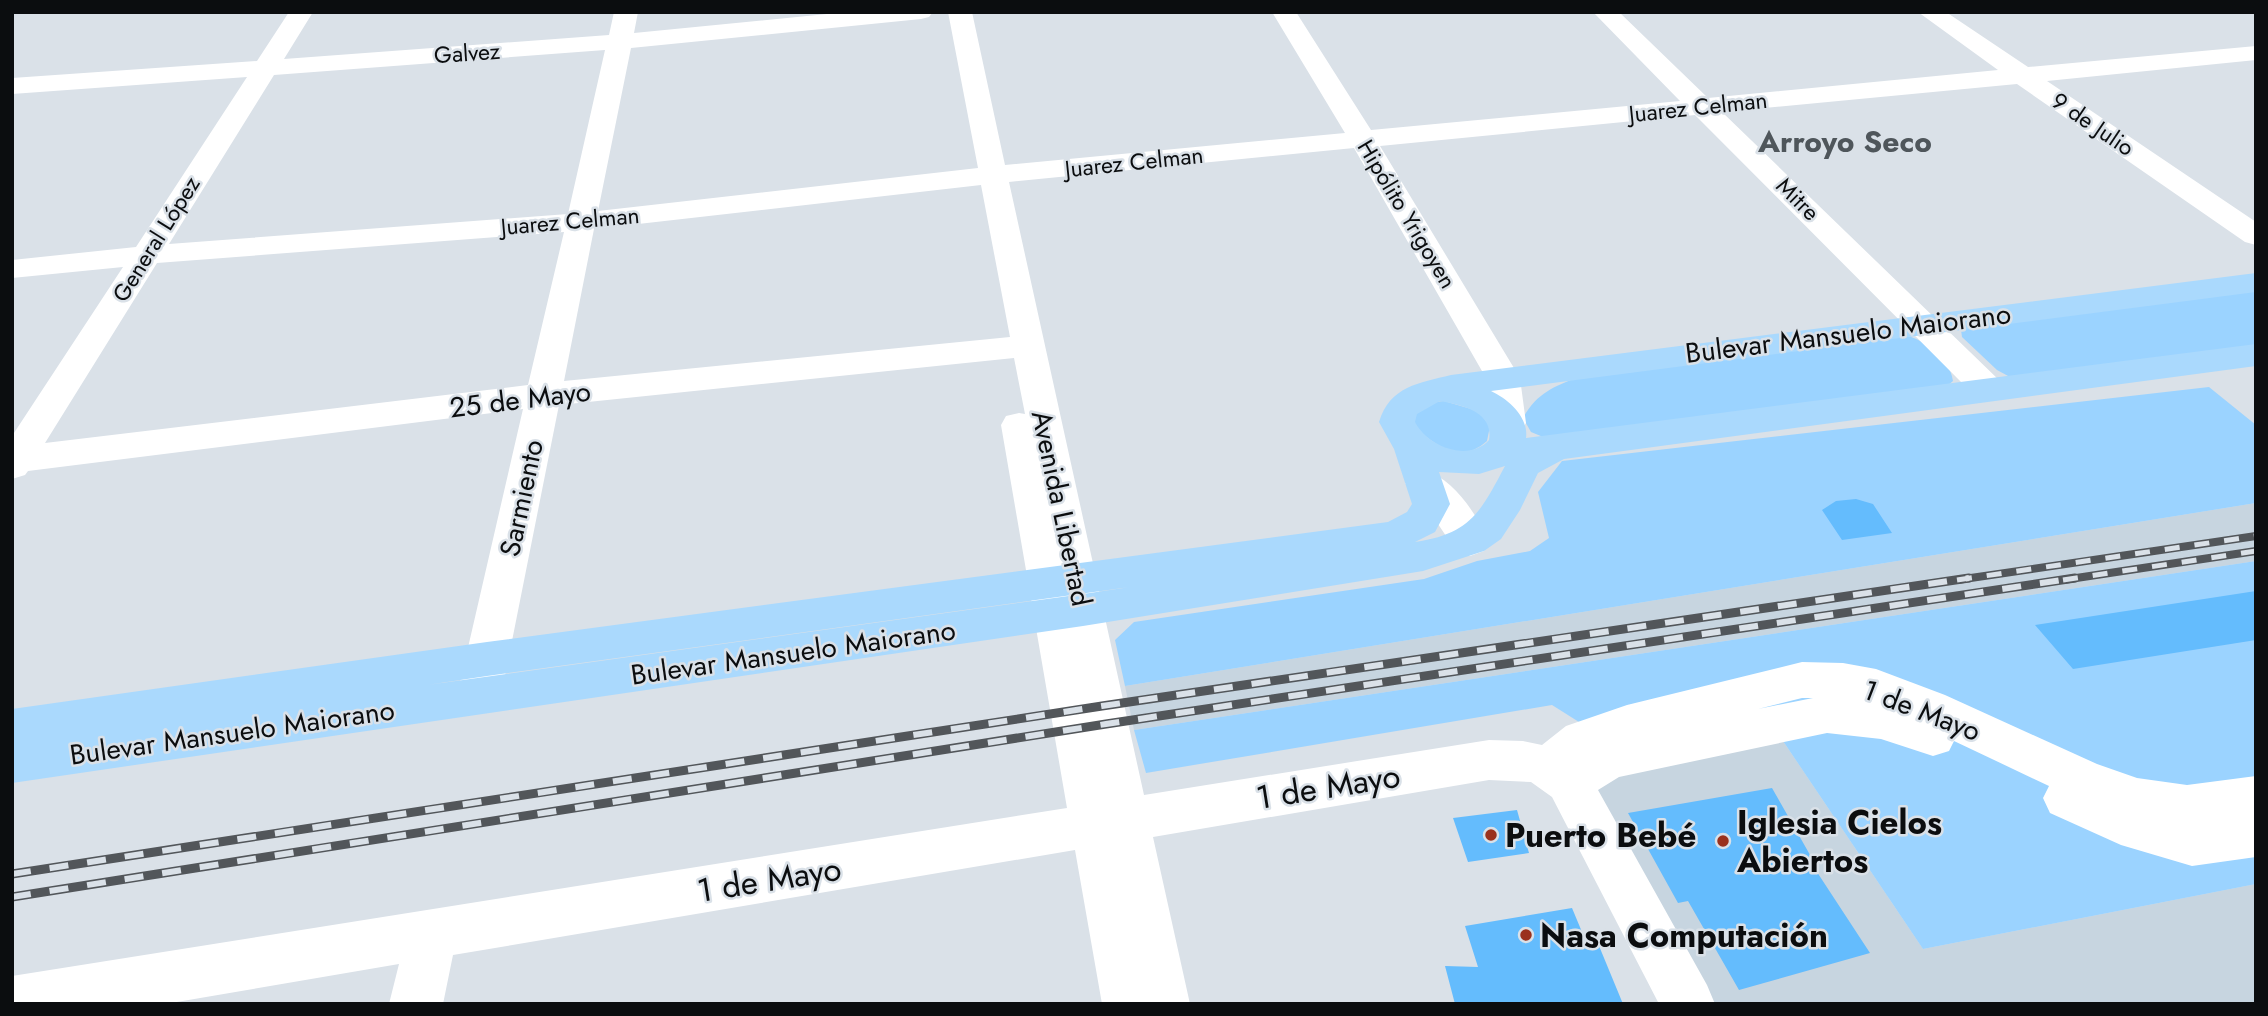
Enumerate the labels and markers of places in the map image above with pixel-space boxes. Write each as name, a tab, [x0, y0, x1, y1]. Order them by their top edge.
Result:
place label: Iglesia Cielos Abiertos	[1736, 799, 1942, 884]
place label: Puerto Bebé	[1505, 812, 1696, 859]
marker: Puerto Bebé	[1483, 827, 1499, 843]
marker: Iglesia Cielos Abiertos	[1715, 833, 1731, 849]
place label: Nasa Computación	[1540, 912, 1828, 959]
marker: Nasa Computación	[1518, 927, 1534, 943]

